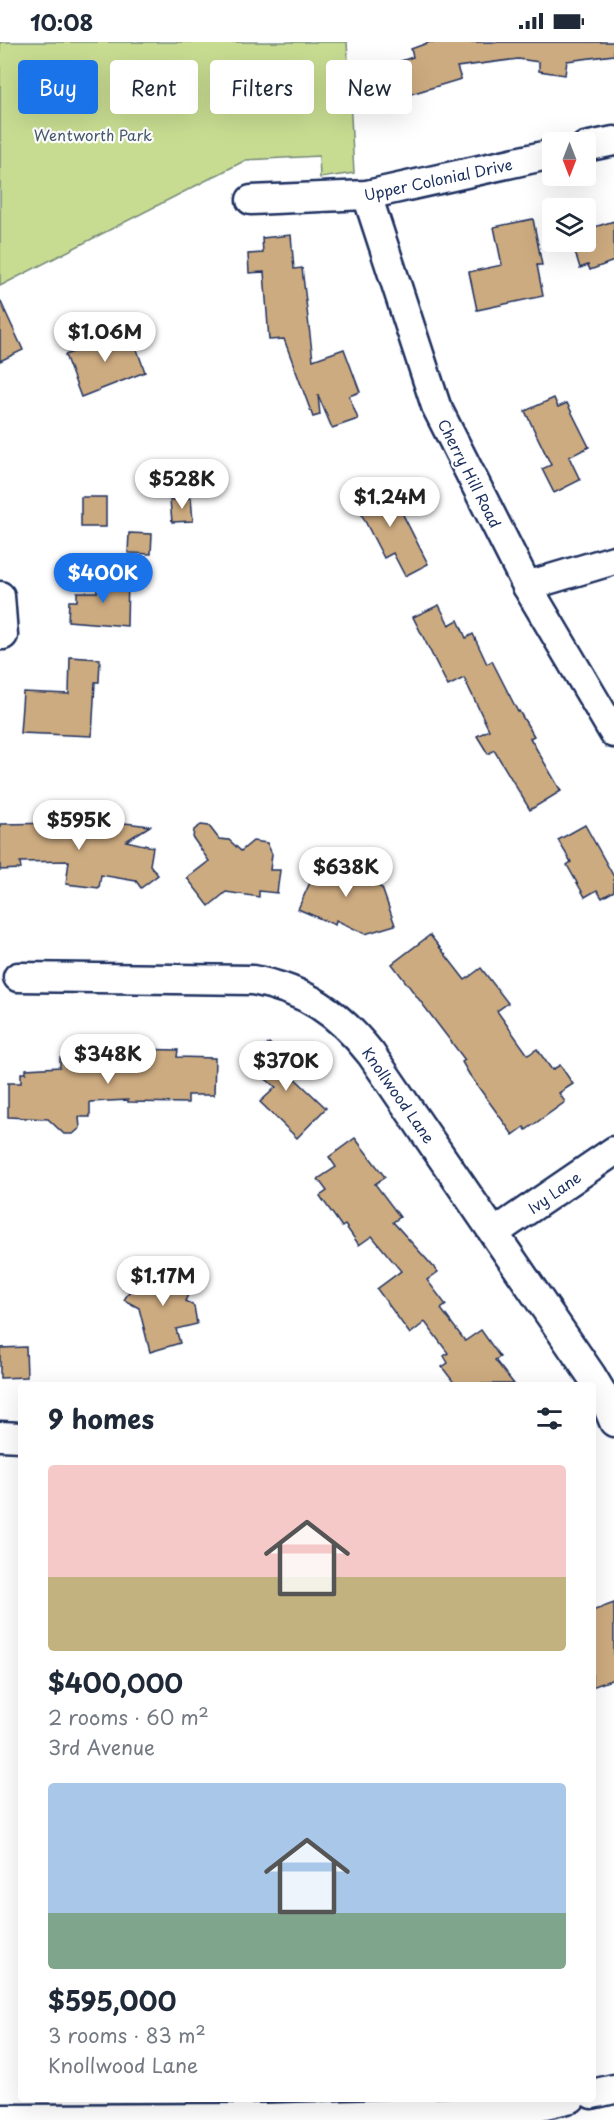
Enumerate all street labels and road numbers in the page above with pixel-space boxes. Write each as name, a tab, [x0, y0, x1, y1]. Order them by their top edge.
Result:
street label: Upper Colonial Drive	[362, 152, 514, 206]
street label: Cherry Hill Road	[433, 414, 507, 532]
street label: Knollwood Lane	[357, 1042, 441, 1148]
street label: Ivy Lane	[523, 1165, 585, 1219]

